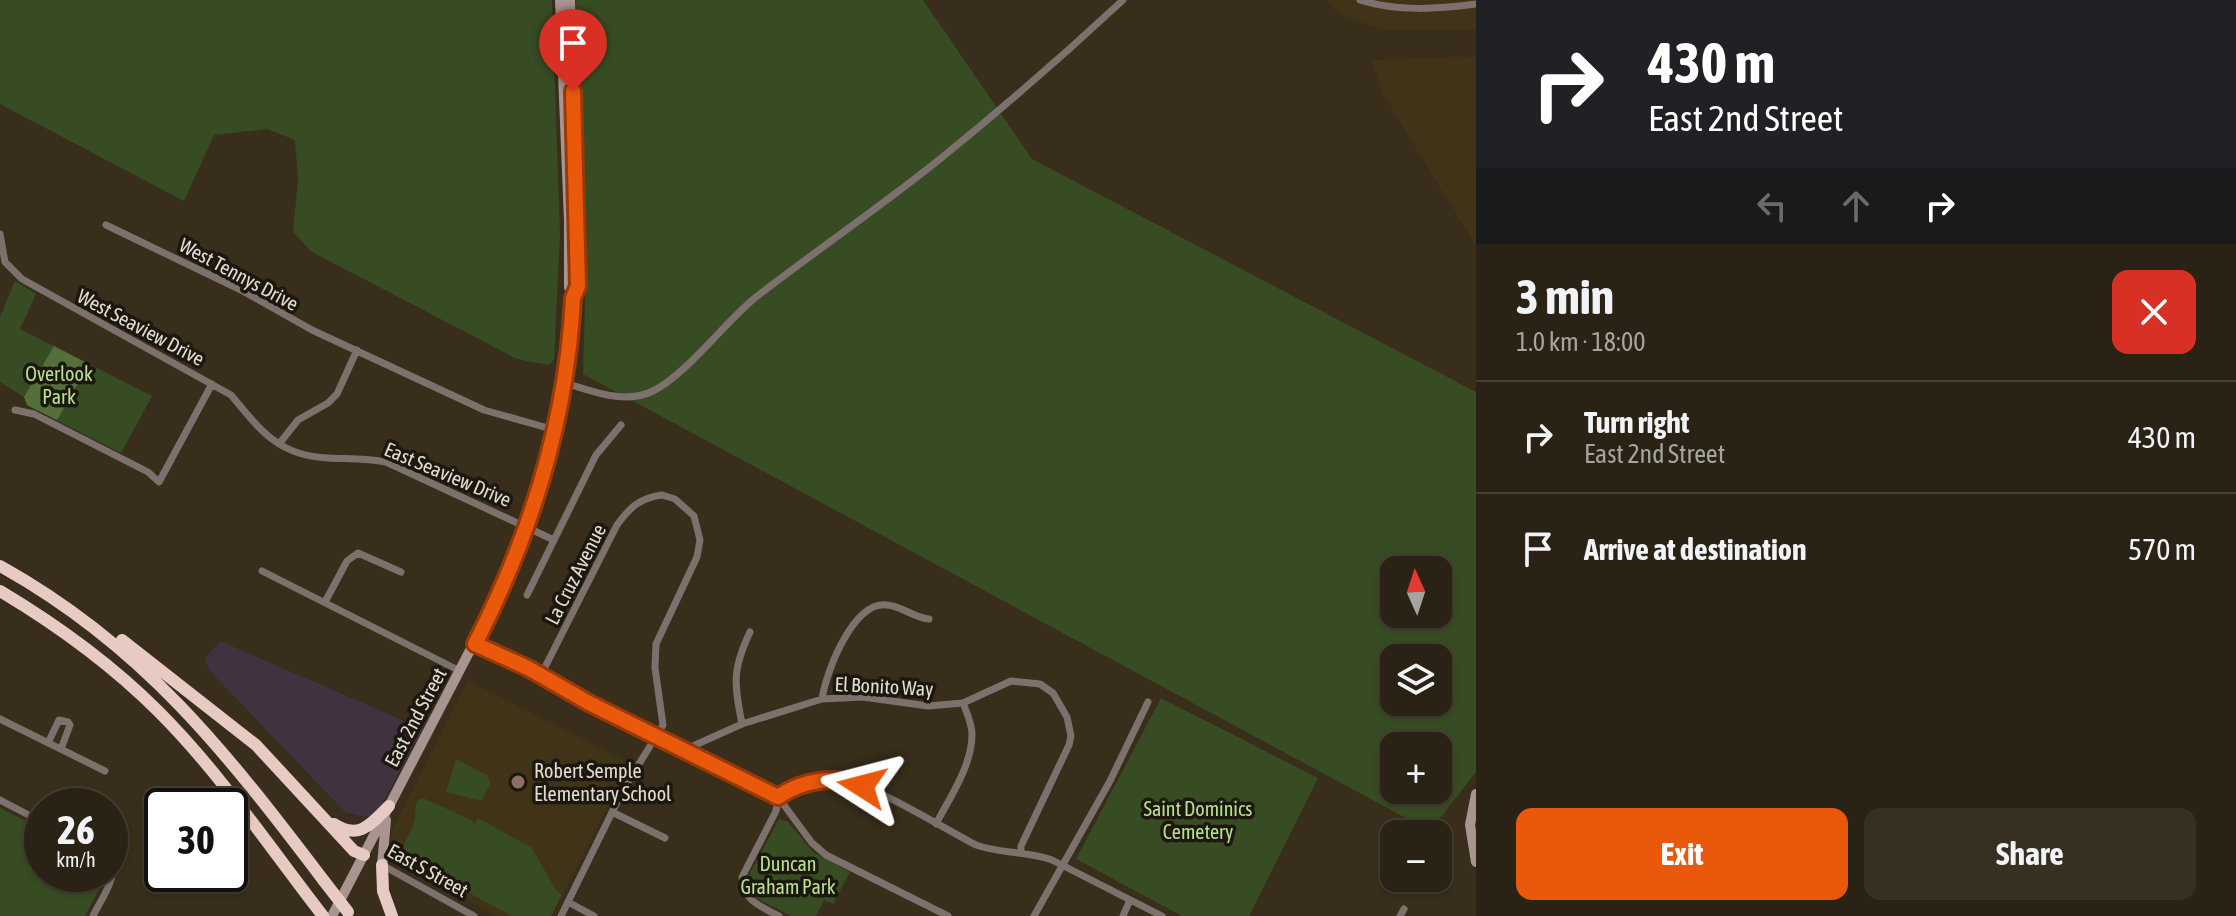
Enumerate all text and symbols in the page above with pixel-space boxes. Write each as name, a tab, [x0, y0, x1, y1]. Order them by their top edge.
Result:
pin	[539, 9, 607, 91]
icon: arrive	[551, 21, 595, 65]
text: 430 m	[1648, 31, 1775, 95]
icon: right	[1516, 32, 1620, 136]
text: East 2nd Street	[1648, 97, 1843, 139]
icon: left	[1750, 184, 1794, 228]
icon: ahead	[1834, 184, 1878, 228]
icon: right	[1918, 184, 1962, 228]
street label: West Tennys Drive	[176, 233, 302, 315]
text: 3 min	[1516, 269, 1614, 324]
button: close	[2112, 270, 2196, 354]
street label: West Seaview Drive	[74, 284, 208, 370]
text: 1.0 km · 18:00	[1516, 327, 1646, 357]
park label: Overlook Park	[25, 362, 93, 408]
text: Turn right	[1584, 405, 1690, 439]
icon: right	[1516, 415, 1560, 459]
text: 430 m	[2128, 420, 2196, 454]
street label: East Seaview Drive	[381, 437, 515, 511]
text: East 2nd Street	[1584, 439, 1725, 469]
street label: La Cruz Avenue	[540, 520, 610, 628]
icon: arrive	[1516, 527, 1560, 571]
text: Arrive at destination	[1584, 532, 1806, 566]
text: 570 m	[2128, 532, 2196, 566]
north arrow	[1380, 556, 1452, 628]
map controls	[1380, 556, 1452, 892]
button: layers	[1380, 644, 1452, 716]
street label: East 2nd Street	[379, 663, 451, 770]
street label: El Bonito Way	[834, 672, 934, 700]
button: +	[1380, 732, 1452, 804]
position arrow	[820, 744, 904, 828]
place label: Robert Semple Elementary School	[534, 759, 672, 805]
marker: Robert Semple Elementary School	[509, 773, 527, 791]
speed limit sign: 30	[144, 788, 248, 892]
park label: Saint Dominics Cemetery	[1144, 797, 1252, 843]
text: 26	[57, 807, 95, 852]
button: Exit	[1516, 808, 1848, 900]
button: Share	[1864, 808, 2196, 900]
button: −	[1380, 820, 1452, 892]
street label: East S Street	[384, 839, 472, 902]
text: km/h	[56, 848, 96, 871]
park label: Duncan Graham Park	[741, 852, 836, 898]

